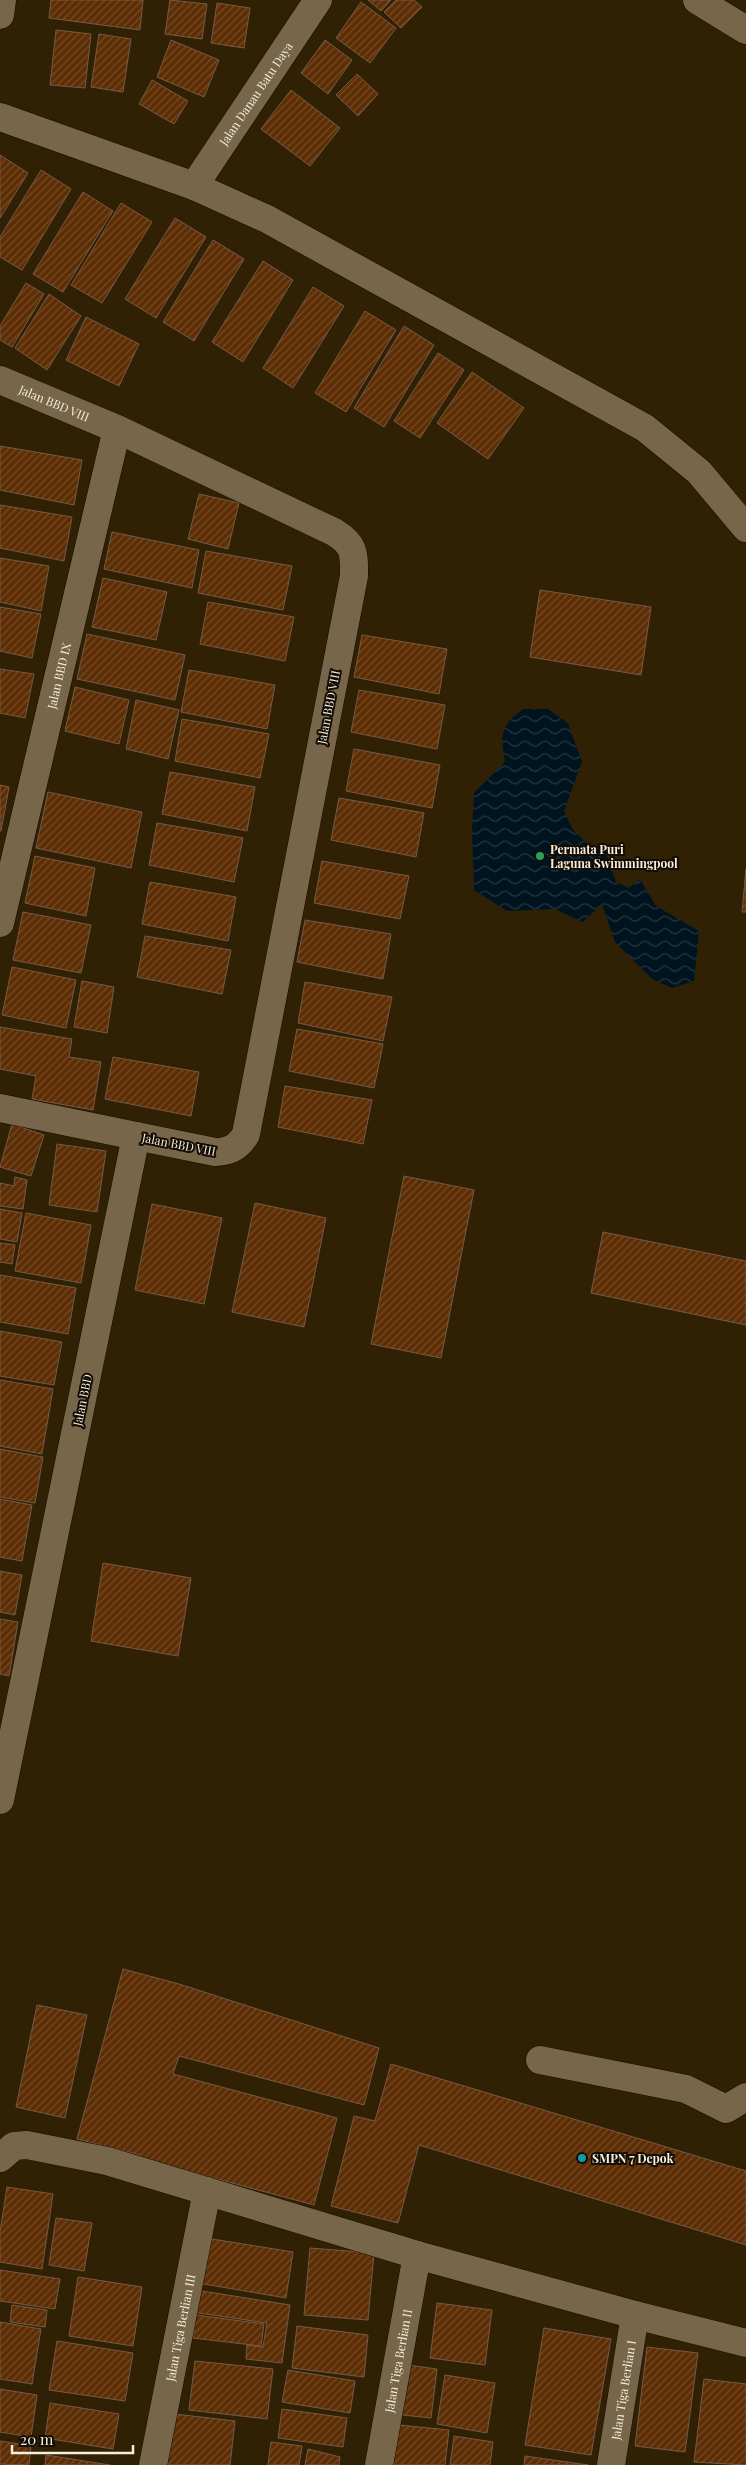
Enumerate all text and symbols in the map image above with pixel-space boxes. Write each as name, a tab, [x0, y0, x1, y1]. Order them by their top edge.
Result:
street label: Jalan Danau Batu Daya	[215, 39, 296, 149]
street label: Jalan BBD VIII	[16, 381, 92, 425]
street label: Jalan BBD IX	[43, 641, 74, 711]
street label: Jalan BBD VIII	[313, 669, 343, 746]
place label: Permata Puri Laguna Swimmingpool	[550, 841, 678, 871]
marker: Permata Puri Laguna Swimmingpool	[534, 850, 546, 862]
street label: Jalan BBD VIII	[140, 1129, 217, 1159]
street label: Jalan BBD	[68, 1372, 95, 1428]
place label: SMPN 7 Depok	[592, 2150, 674, 2166]
marker: SMPN 7 Depok	[576, 2152, 588, 2164]
street label: Jalan Tiga Berlian III	[161, 2273, 198, 2384]
street label: Jalan Tiga Berlian II	[380, 2308, 415, 2415]
street label: Jalan Tiga Berlian I	[607, 2339, 639, 2442]
scale bar	[12, 2422, 134, 2454]
text: 20 m	[20, 2429, 54, 2449]

